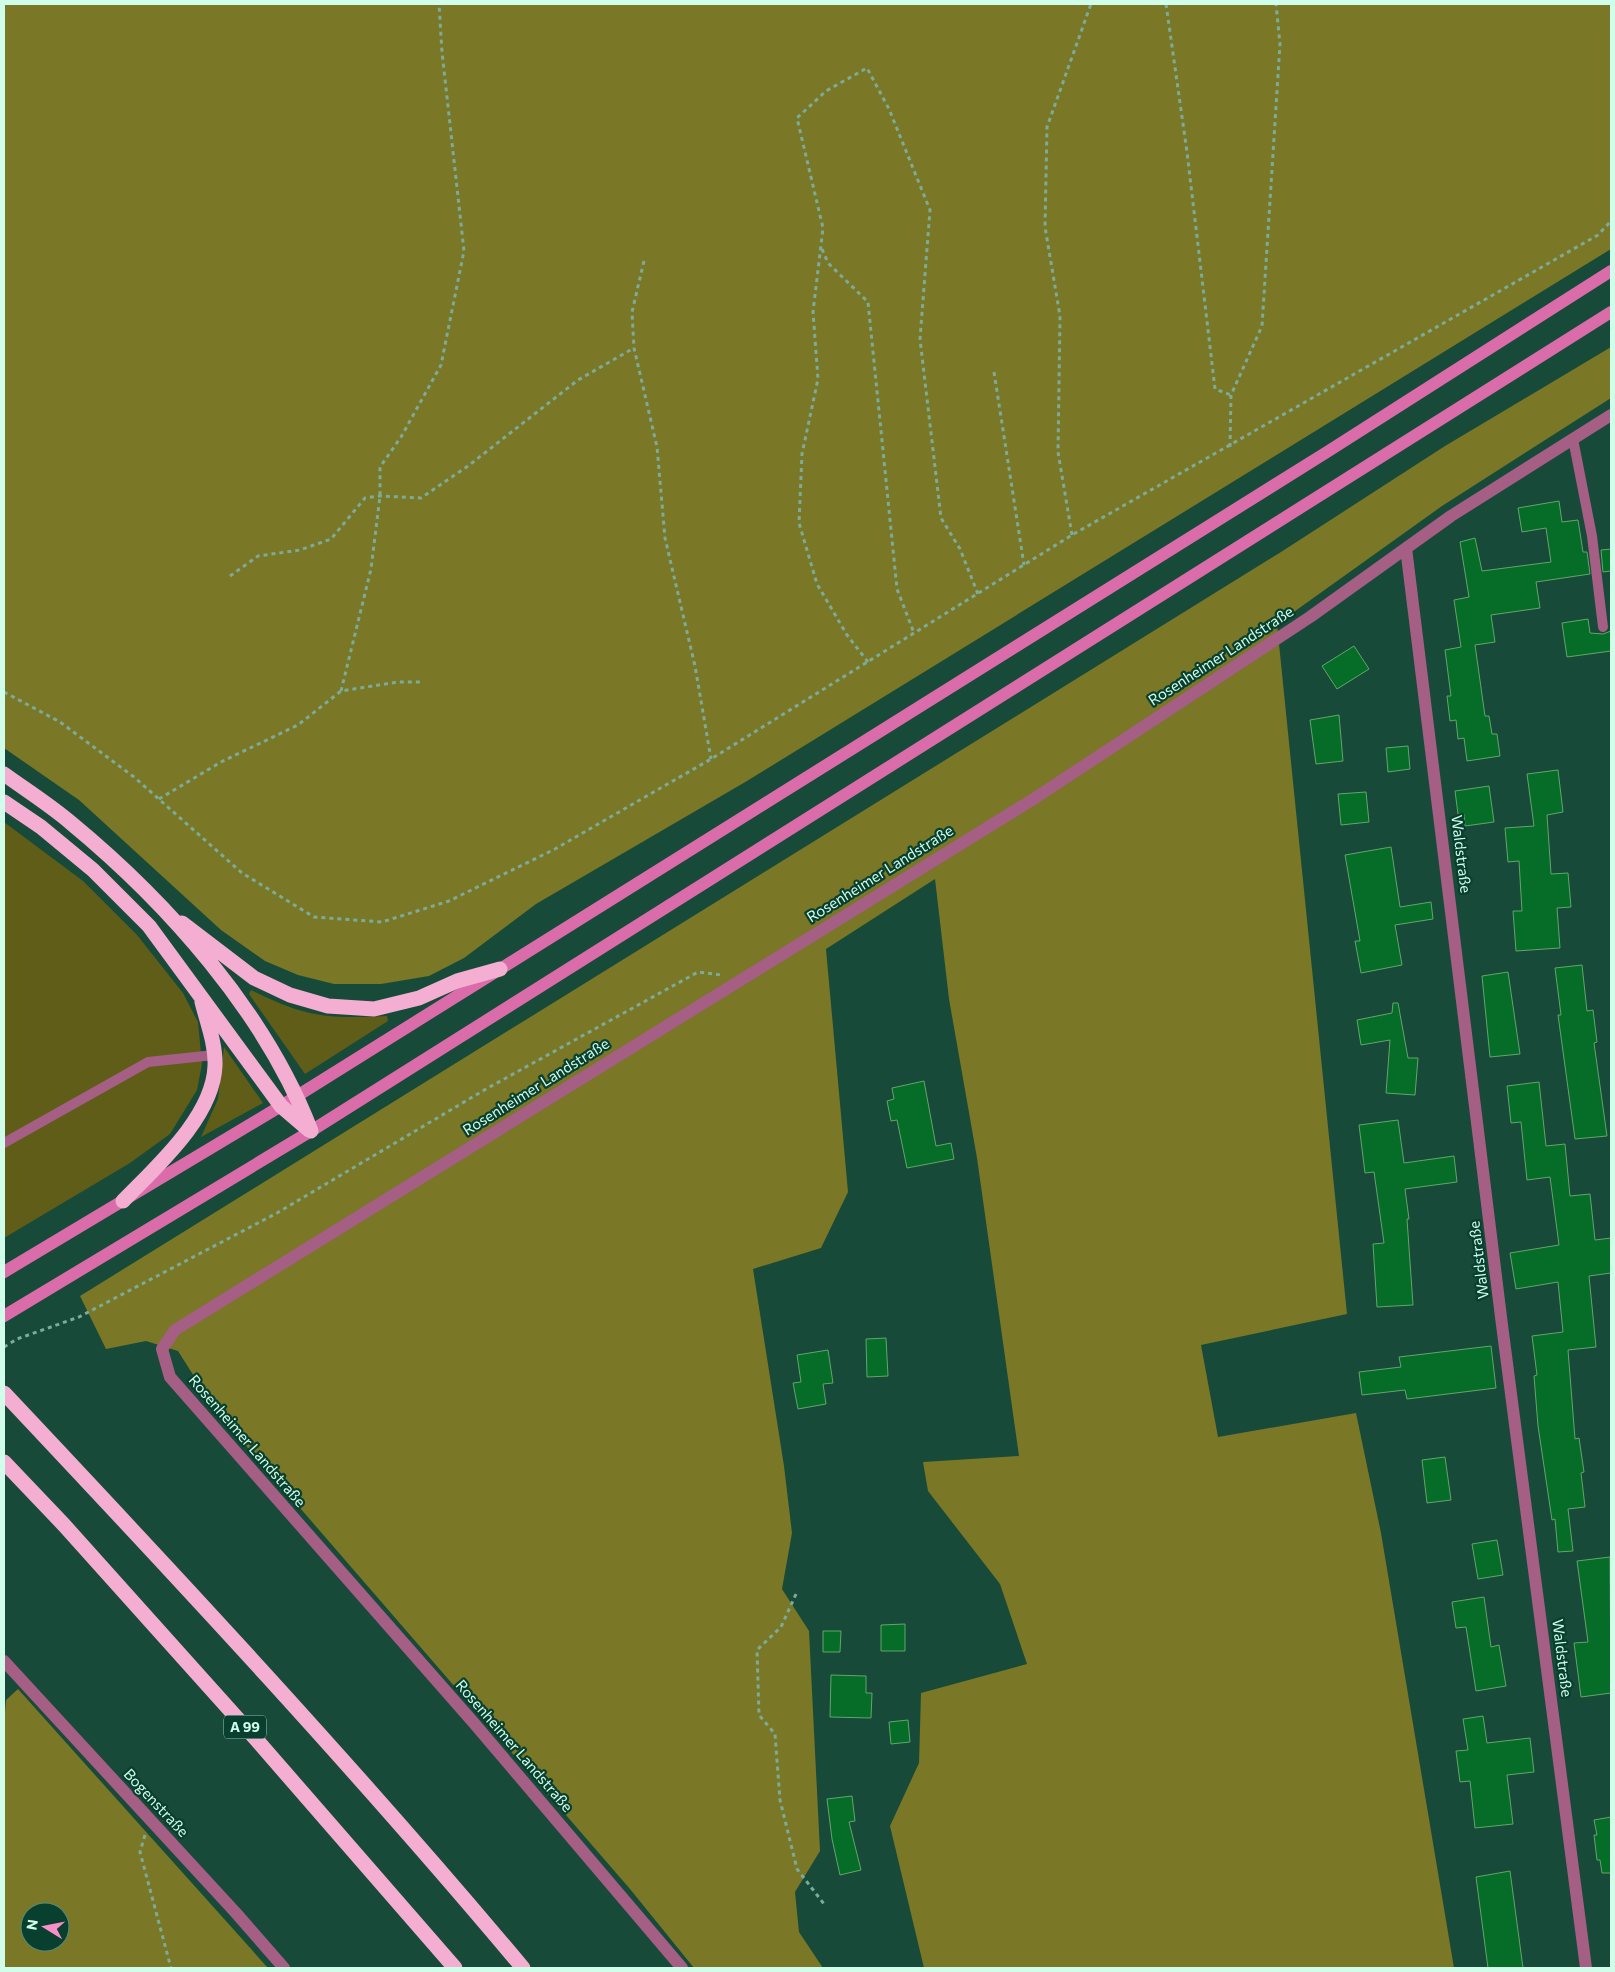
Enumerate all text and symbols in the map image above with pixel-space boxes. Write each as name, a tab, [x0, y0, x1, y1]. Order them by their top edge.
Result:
street label: Rosenheimer Landstraße	[1145, 601, 1296, 709]
street label: Waldstraße	[1448, 814, 1476, 894]
street label: Rosenheimer Landstraße	[803, 821, 956, 926]
street label: Rosenheimer Landstraße	[459, 1034, 612, 1139]
street label: Waldstraße	[1464, 1220, 1492, 1300]
street label: Rosenheimer Landstraße	[185, 1371, 310, 1510]
street label: Waldstraße	[1549, 1618, 1577, 1698]
street label: Rosenheimer Landstraße	[452, 1676, 577, 1815]
road number: A 99	[224, 1715, 266, 1738]
street label: Bogenstraße	[121, 1764, 193, 1840]
north arrow	[20, 1902, 70, 1952]
text: N	[22, 1918, 41, 1931]

